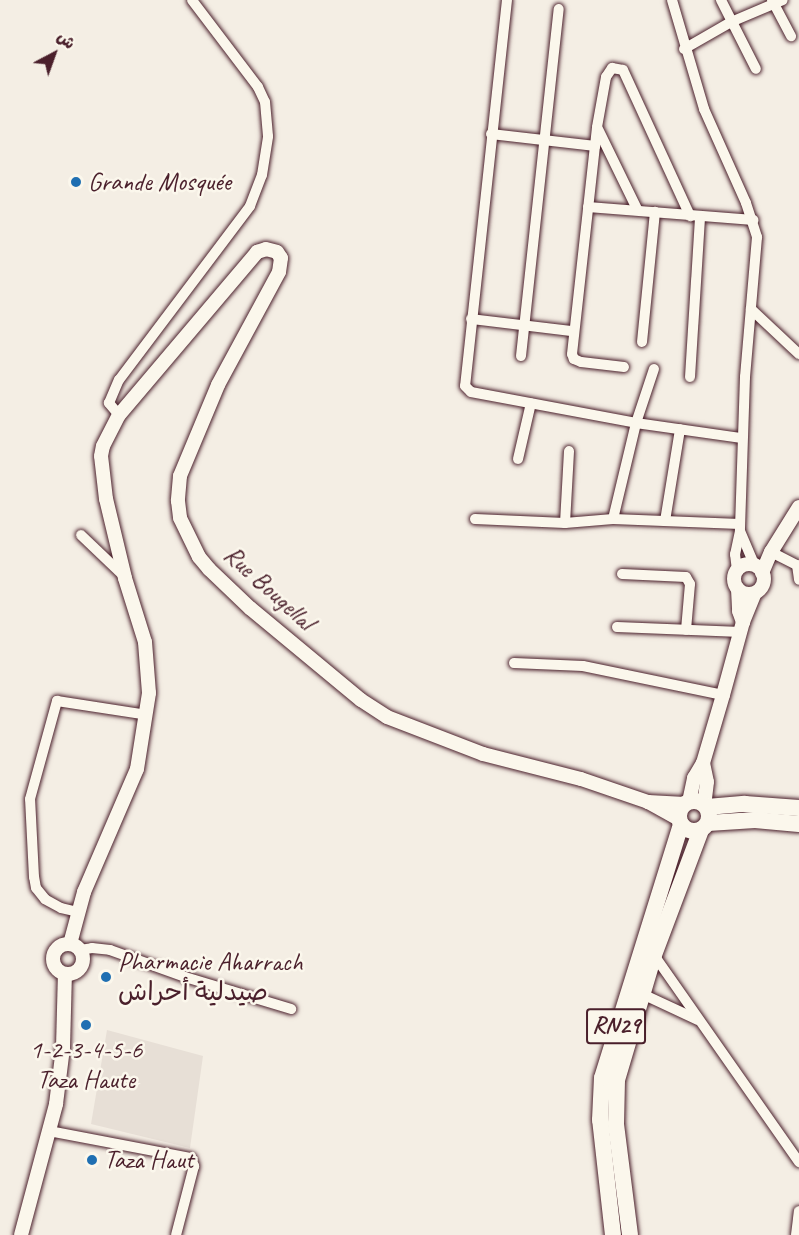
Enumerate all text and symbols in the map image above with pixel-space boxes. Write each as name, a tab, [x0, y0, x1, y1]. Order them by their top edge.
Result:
north arrow	[24, 24, 84, 84]
text: ش	[53, 27, 79, 54]
place label: Grande Mosquée	[88, 166, 231, 198]
marker: Grande Mosquée	[69, 175, 83, 189]
street label: Rue Bougellal	[217, 539, 321, 637]
place label: Pharmacie Aharrach صيدلية أحراش	[118, 946, 304, 1008]
marker: Pharmacie Aharrach صيدلية أحراش	[99, 970, 113, 984]
road number: RN29	[586, 1005, 646, 1047]
marker: 1-2-3-4-5-6 Taza Haute	[79, 1018, 93, 1032]
place label: 1-2-3-4-5-6 Taza Haute	[30, 1034, 142, 1096]
place label: Taza Haut	[104, 1144, 194, 1176]
marker: Taza Haut	[85, 1153, 99, 1167]

